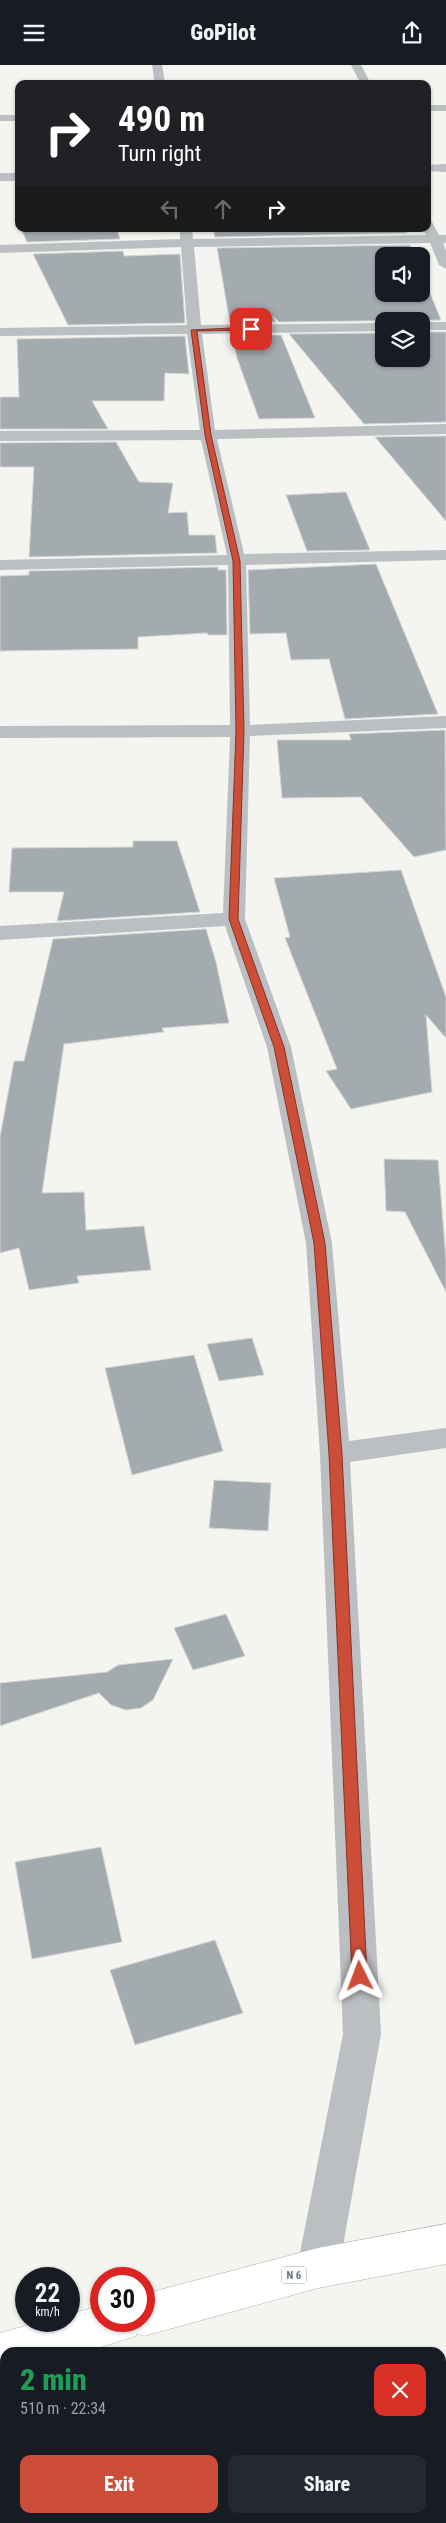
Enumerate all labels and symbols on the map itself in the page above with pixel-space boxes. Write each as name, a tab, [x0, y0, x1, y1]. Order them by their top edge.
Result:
pin	[230, 308, 272, 350]
position arrow	[333, 1949, 385, 2001]
speed limit sign: 30	[90, 2267, 155, 2332]
road number: N 6	[282, 2267, 306, 2283]

